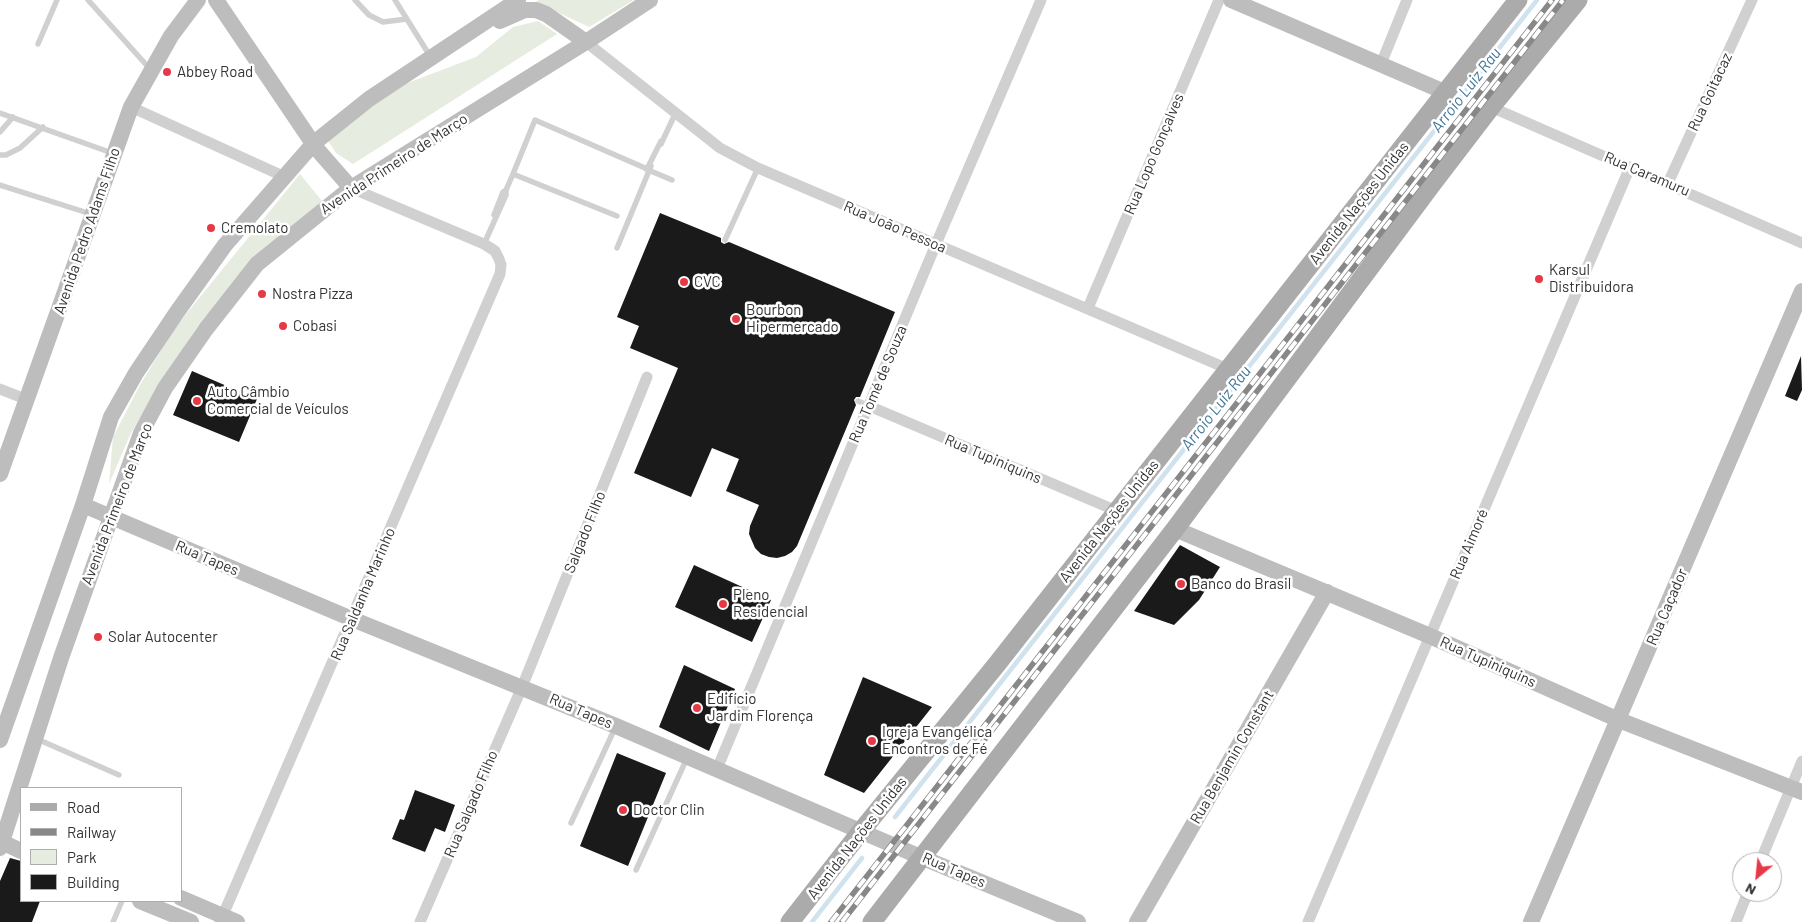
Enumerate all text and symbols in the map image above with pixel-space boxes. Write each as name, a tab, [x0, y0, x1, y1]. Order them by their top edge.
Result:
water label: Arroio Luiz Rau	[1427, 44, 1505, 136]
street label: Rua Goitacaz	[1684, 50, 1736, 134]
place label: Abbey Road	[177, 63, 253, 81]
marker: Abbey Road	[161, 66, 173, 78]
street label: Rua Lopo Gonçalves	[1120, 91, 1188, 217]
street label: Avenida Primeiro de Março	[317, 110, 471, 218]
street label: Avenida Nações Unidas	[1306, 138, 1412, 268]
street label: Avenida Pedro Adams Filho	[50, 145, 124, 317]
street label: Rua Caramuru	[1601, 148, 1693, 200]
street label: Rua João Pessoa	[841, 197, 949, 257]
place label: Cremolato	[221, 219, 288, 237]
marker: Cremolato	[205, 222, 217, 234]
place label: Karsul Distribuidora	[1549, 261, 1634, 296]
place label: CVC	[694, 273, 721, 291]
marker: Karsul Distribuidora	[1533, 273, 1545, 285]
marker: CVC	[678, 276, 690, 288]
place label: Nostra Pizza	[272, 285, 353, 303]
marker: Nostra Pizza	[256, 288, 268, 300]
place label: Bourbon Hipermercado	[746, 301, 839, 336]
marker: Bourbon Hipermercado	[730, 313, 742, 325]
place label: Cobasi	[293, 317, 337, 335]
marker: Cobasi	[277, 320, 289, 332]
street label: Rua Tomé de Souza	[845, 323, 911, 445]
water label: Arroio Luiz Rau	[1177, 362, 1255, 454]
place label: Auto Câmbio Comercial de Veículos	[207, 383, 349, 418]
marker: Auto Câmbio Comercial de Veículos	[191, 395, 203, 407]
street label: Avenida Primeiro de Março	[78, 420, 156, 588]
street label: Rua Tupiniquins	[942, 431, 1044, 487]
street label: Avenida Nações Unidas	[1056, 456, 1162, 586]
street label: Salgado Filho	[560, 488, 610, 576]
street label: Rua Aimoré	[1446, 506, 1492, 582]
street label: Rua Saldanha Marinho	[327, 525, 399, 663]
street label: Rua Tapes	[173, 537, 241, 579]
street label: Rua Caçador	[1643, 566, 1691, 648]
place label: Banco do Brasil	[1191, 575, 1291, 593]
marker: Banco do Brasil	[1175, 578, 1187, 590]
place label: Pleno Residencial	[733, 586, 808, 621]
marker: Pleno Residencial	[717, 598, 729, 610]
place label: Solar Autocenter	[108, 628, 218, 646]
marker: Solar Autocenter	[92, 631, 104, 643]
street label: Rua Tupiniquins	[1437, 633, 1539, 691]
street label: Rua Benjamin Constant	[1186, 687, 1278, 827]
street label: Rua Tapes	[547, 690, 615, 732]
place label: Edifício Jardim Florença	[707, 690, 813, 725]
marker: Edifício Jardim Florença	[691, 702, 703, 714]
place label: Igreja Evangélica Encontros de Fé	[882, 723, 992, 758]
marker: Igreja Evangélica Encontros de Fé	[866, 735, 878, 747]
street label: Rua Salgado Filho	[440, 748, 502, 860]
street label: Avenida Nações Unidas	[804, 773, 910, 903]
legend	[20, 787, 182, 902]
text: Road	[67, 798, 100, 816]
place label: Doctor Clin	[633, 801, 705, 819]
marker: Doctor Clin	[617, 804, 629, 816]
text: Railway	[67, 823, 116, 841]
text: Park	[67, 848, 96, 866]
street label: Rua Tapes	[920, 849, 988, 891]
north arrow	[1732, 852, 1782, 902]
text: Building	[67, 873, 120, 891]
text: N	[1742, 880, 1758, 899]

